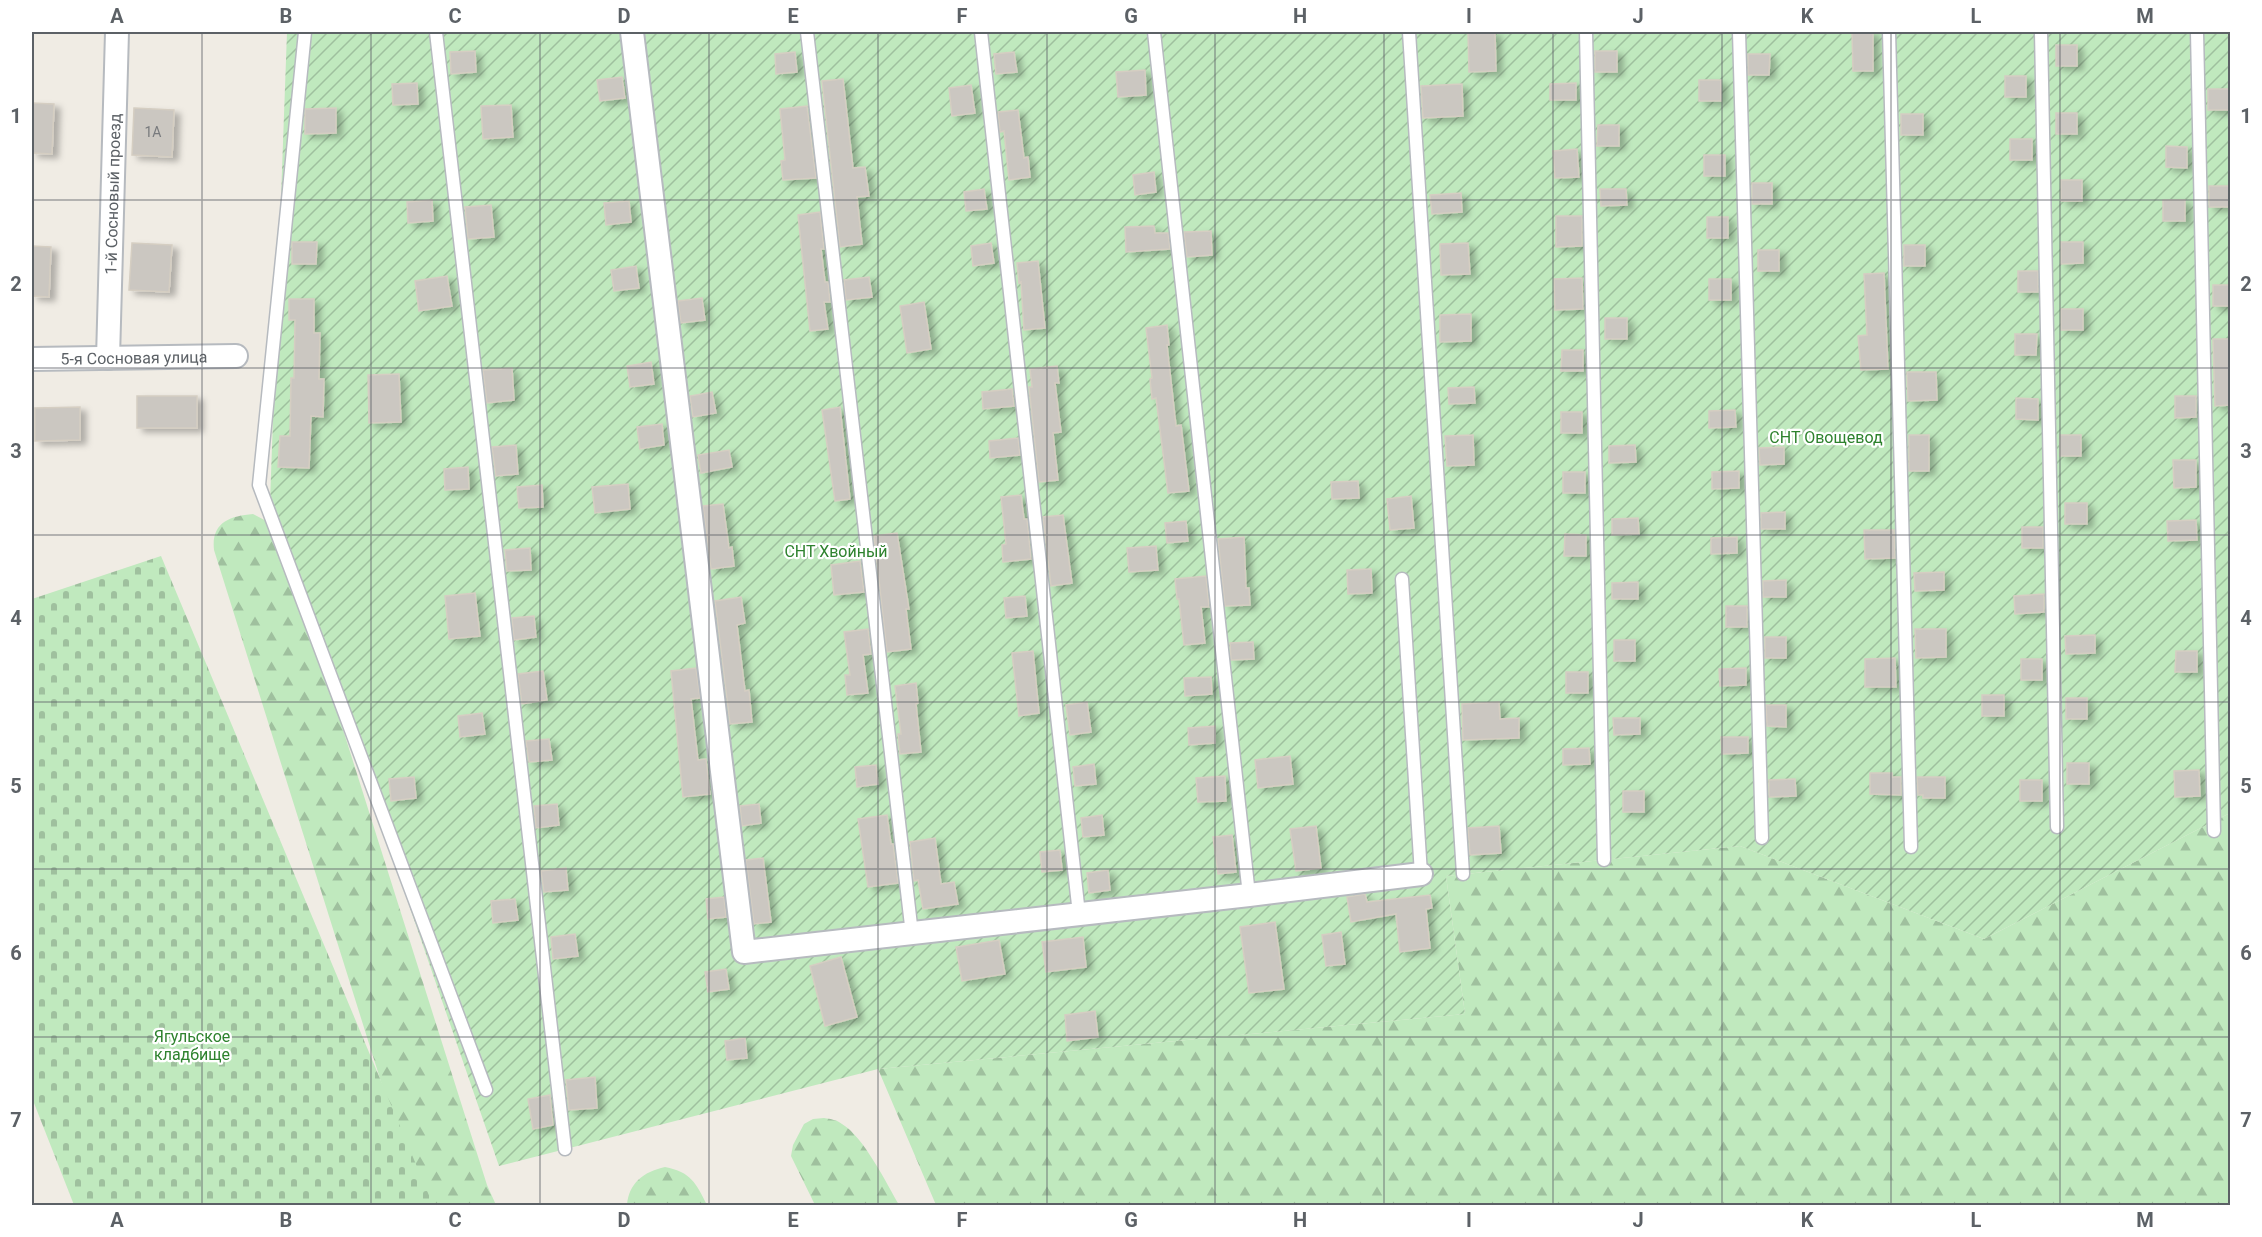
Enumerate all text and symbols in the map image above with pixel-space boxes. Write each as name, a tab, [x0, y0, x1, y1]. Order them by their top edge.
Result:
text: A	[110, 4, 124, 28]
text: B	[280, 4, 292, 28]
text: C	[448, 4, 462, 28]
text: D	[618, 4, 631, 28]
text: E	[787, 4, 799, 28]
text: F	[957, 4, 968, 28]
text: G	[1124, 4, 1138, 28]
text: H	[1293, 4, 1307, 28]
text: I	[1466, 4, 1472, 28]
text: J	[1632, 4, 1644, 28]
text: K	[1801, 4, 1814, 28]
text: L	[1971, 4, 1982, 28]
text: M	[2136, 4, 2154, 28]
text: 1	[10, 104, 22, 128]
text: 1	[2240, 104, 2252, 128]
street label: 1-й Сосновый проезд	[101, 113, 124, 275]
house number: 1А	[144, 124, 162, 140]
text: 2	[10, 272, 22, 296]
text: 2	[2240, 272, 2252, 296]
street label: 5-я Сосновая улица	[60, 347, 208, 368]
park label: СНТ Овощевод	[1769, 428, 1883, 447]
text: 3	[10, 439, 22, 463]
text: 3	[2240, 439, 2252, 463]
park label: СНТ Хвойный	[784, 542, 888, 561]
text: 4	[10, 606, 22, 630]
text: 4	[2240, 606, 2252, 630]
text: 5	[10, 774, 22, 798]
text: 5	[2240, 774, 2252, 798]
text: 6	[10, 941, 22, 965]
text: 6	[2240, 941, 2252, 965]
park label: Ягульское кладбище	[154, 1027, 230, 1064]
text: 7	[10, 1108, 22, 1132]
text: 7	[2240, 1108, 2252, 1132]
text: A	[110, 1208, 124, 1232]
text: B	[280, 1208, 292, 1232]
text: C	[448, 1208, 462, 1232]
text: D	[618, 1208, 631, 1232]
text: E	[787, 1208, 799, 1232]
text: F	[957, 1208, 968, 1232]
text: G	[1124, 1208, 1138, 1232]
text: H	[1293, 1208, 1307, 1232]
text: I	[1466, 1208, 1472, 1232]
text: J	[1632, 1208, 1644, 1232]
text: K	[1801, 1208, 1814, 1232]
text: L	[1971, 1208, 1982, 1232]
text: M	[2136, 1208, 2154, 1232]

